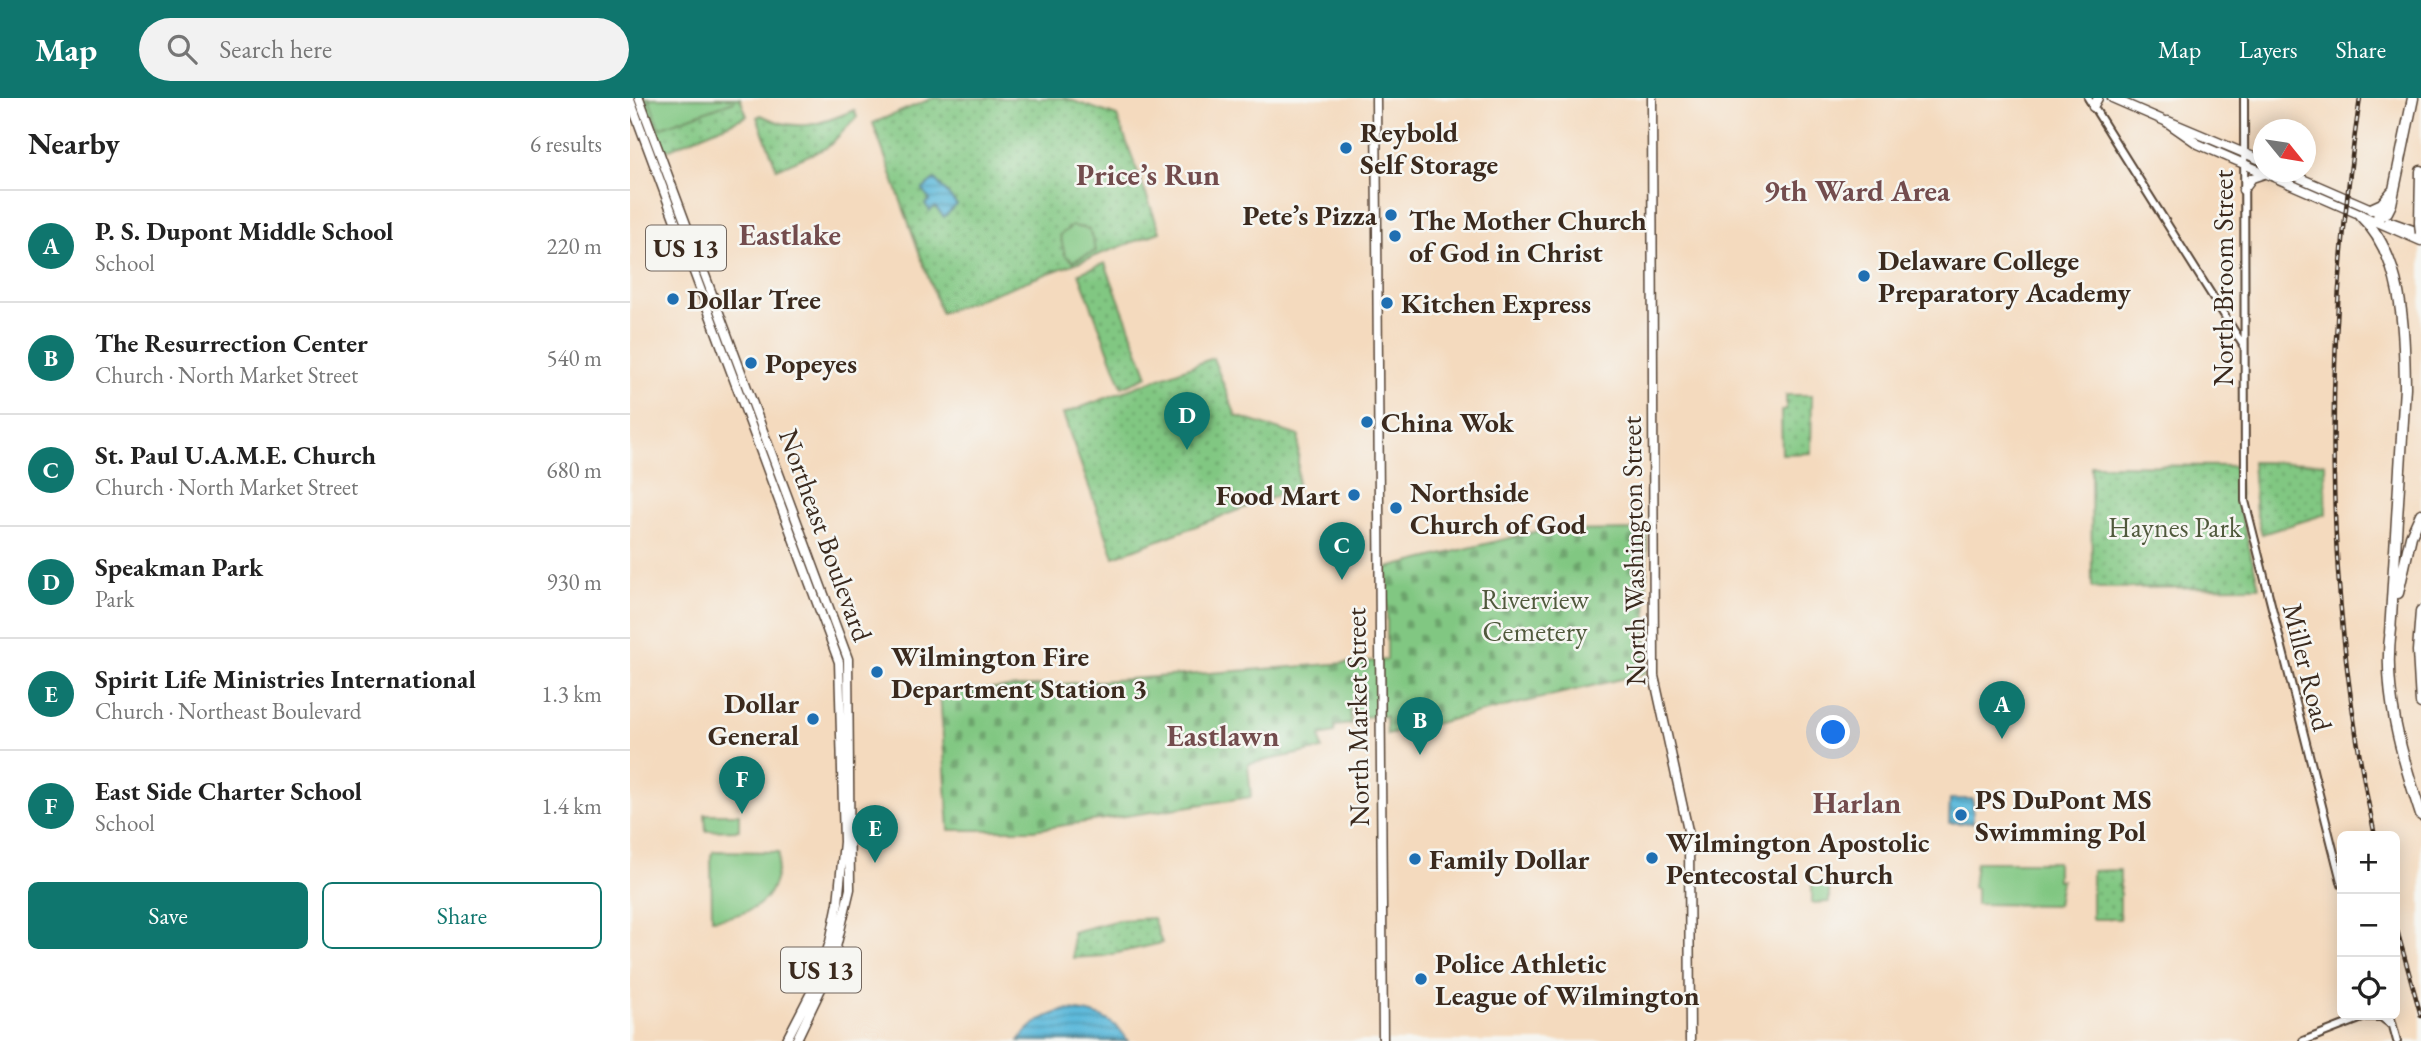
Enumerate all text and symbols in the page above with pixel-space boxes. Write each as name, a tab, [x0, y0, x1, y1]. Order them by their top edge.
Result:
search box	[139, 18, 629, 81]
text: Map	[35, 28, 97, 71]
icon: search	[163, 30, 201, 68]
text: Search here	[219, 32, 332, 66]
text: Map	[2158, 34, 2201, 65]
text: Layers	[2239, 34, 2298, 65]
text: Share	[2336, 34, 2386, 65]
place label: Reybold Self Storage	[1360, 114, 1498, 182]
north arrow	[2253, 119, 2316, 182]
text: Nearby	[28, 124, 120, 163]
text: 6 results	[530, 129, 602, 159]
marker: Reybold Self Storage	[1338, 140, 1354, 156]
district label: Price’s Run	[1076, 155, 1220, 194]
street label: North Broom Street	[2205, 169, 2241, 386]
district label: 9th Ward Area	[1764, 171, 1951, 210]
place label: Pete’s Pizza	[1242, 197, 1378, 233]
place label: The Mother Church of God in Christ	[1409, 202, 1647, 270]
marker: Pete’s Pizza	[1383, 207, 1399, 223]
text: P. S. Dupont Middle School	[95, 214, 393, 248]
district label: Eastlake	[739, 215, 841, 254]
road number: US 13	[646, 225, 726, 270]
marker: The Mother Church of God in Christ	[1387, 228, 1403, 244]
text: A	[43, 231, 59, 261]
text: 220 m	[546, 231, 602, 261]
place label: Delaware College Preparatory Academy	[1878, 242, 2131, 310]
text: School	[95, 248, 155, 278]
marker: Delaware College Preparatory Academy	[1856, 268, 1872, 284]
place label: Dollar Tree	[687, 281, 821, 317]
place label: Kitchen Express	[1401, 285, 1591, 321]
marker: Dollar Tree	[665, 291, 681, 307]
marker: Kitchen Express	[1379, 295, 1395, 311]
text: The Resurrection Center	[95, 326, 368, 360]
text: B	[44, 343, 58, 373]
text: 540 m	[546, 343, 602, 373]
place label: Popeyes	[765, 345, 857, 381]
marker: Popeyes	[743, 355, 759, 371]
text: Church · North Market Street	[95, 360, 358, 390]
pin: D	[1164, 392, 1210, 450]
place label: China Wok	[1381, 404, 1514, 440]
marker: China Wok	[1359, 414, 1375, 430]
street label: North Washington Street	[1613, 415, 1653, 686]
street label: Northeast Boulevard	[771, 424, 881, 647]
text: St. Paul U.A.M.E. Church	[95, 438, 376, 472]
text: C	[43, 455, 59, 485]
text: 680 m	[546, 455, 602, 485]
text: Church · North Market Street	[95, 472, 358, 502]
place label: Northside Church of God	[1410, 474, 1587, 542]
place label: Food Mart	[1216, 477, 1340, 513]
marker: Food Mart	[1346, 487, 1362, 503]
marker: Northside Church of God	[1388, 500, 1404, 516]
park label: Haynes Park	[2108, 509, 2243, 545]
pin: C	[1319, 522, 1365, 580]
text: Speakman Park	[95, 550, 263, 584]
text: D	[42, 567, 60, 597]
text: 930 m	[546, 567, 602, 597]
park label: Riverview Cemetery	[1481, 581, 1590, 649]
text: Park	[95, 584, 134, 614]
street label: Miller Road	[2275, 600, 2341, 735]
street label: North Market Street	[1337, 607, 1377, 827]
place label: Wilmington Fire Department Station 3	[891, 638, 1147, 706]
text: Spirit Life Ministries International	[95, 662, 476, 696]
marker: Wilmington Fire Department Station 3	[869, 664, 885, 680]
text: E	[44, 679, 58, 709]
text: 1.3 km	[541, 679, 602, 709]
pin: A	[1979, 681, 2025, 739]
place label: Dollar General	[708, 685, 799, 753]
text: Church · Northeast Boulevard	[95, 696, 361, 726]
pin: B	[1397, 697, 1443, 755]
marker: Dollar General	[805, 711, 821, 727]
your location	[1816, 715, 1850, 749]
district label: Eastlawn	[1167, 716, 1279, 755]
pin: F	[719, 756, 765, 814]
text: East Side Charter School	[95, 774, 362, 808]
place label: PS DuPont MS Swimming Pol	[1975, 781, 2152, 849]
district label: Harlan	[1813, 783, 1901, 822]
text: F	[45, 791, 57, 821]
text: 1.4 km	[541, 791, 602, 821]
pin: E	[852, 805, 898, 863]
marker: PS DuPont MS Swimming Pol	[1953, 807, 1969, 823]
text: School	[95, 808, 155, 838]
place label: Wilmington Apostolic Pentecostal Church	[1666, 824, 1929, 892]
map controls	[2337, 831, 2400, 1020]
button: +	[2337, 831, 2400, 894]
place label: Family Dollar	[1429, 841, 1590, 877]
marker: Wilmington Apostolic Pentecostal Church	[1644, 850, 1660, 866]
marker: Family Dollar	[1407, 851, 1423, 867]
button: Save	[28, 882, 308, 949]
button: Share	[322, 882, 602, 949]
button: −	[2337, 894, 2400, 957]
place label: Police Athletic League of Wilmington	[1435, 945, 1700, 1013]
road number: US 13	[781, 948, 861, 992]
button: locate	[2337, 957, 2400, 1020]
marker: Police Athletic League of Wilmington	[1413, 971, 1429, 987]

